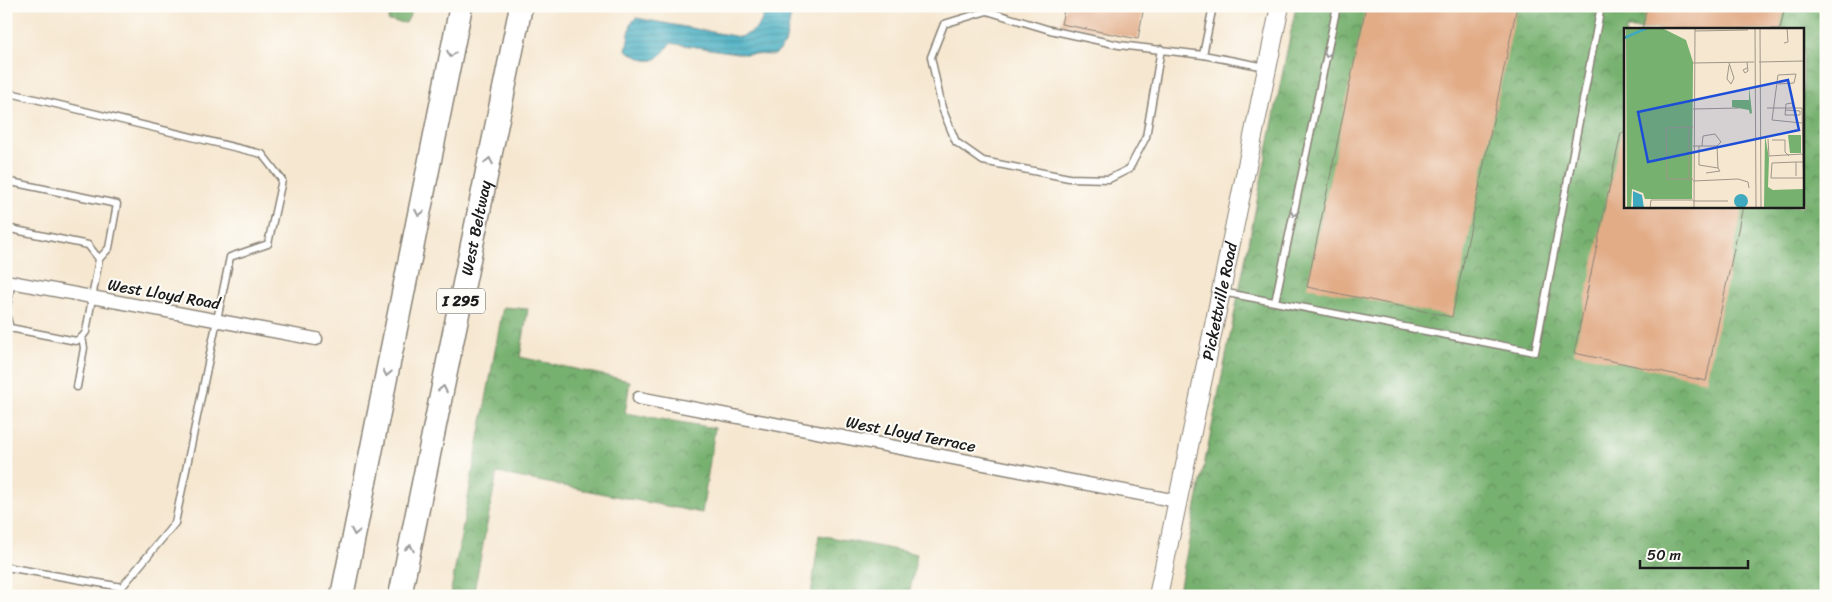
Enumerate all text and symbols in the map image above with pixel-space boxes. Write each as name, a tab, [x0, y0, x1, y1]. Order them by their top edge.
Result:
inset map	[1624, 28, 1804, 208]
one-way arrow	[447, 50, 457, 58]
one-way arrow	[1322, 50, 1333, 58]
one-way arrow	[484, 157, 494, 165]
street label: West Beltway	[452, 177, 500, 278]
one-way arrow	[414, 209, 425, 218]
one-way arrow	[1289, 209, 1300, 218]
street label: Pickettville Road	[1193, 238, 1246, 363]
street label: West Lloyd Road	[105, 270, 224, 318]
road number: I 295	[437, 288, 485, 314]
one-way arrow	[382, 368, 393, 377]
one-way arrow	[437, 384, 448, 393]
street label: West Lloyd Terrace	[844, 407, 978, 461]
one-way arrow	[350, 527, 360, 536]
scale bar	[1640, 537, 1747, 569]
text: 50 m	[1647, 542, 1682, 568]
one-way arrow	[405, 544, 415, 552]

